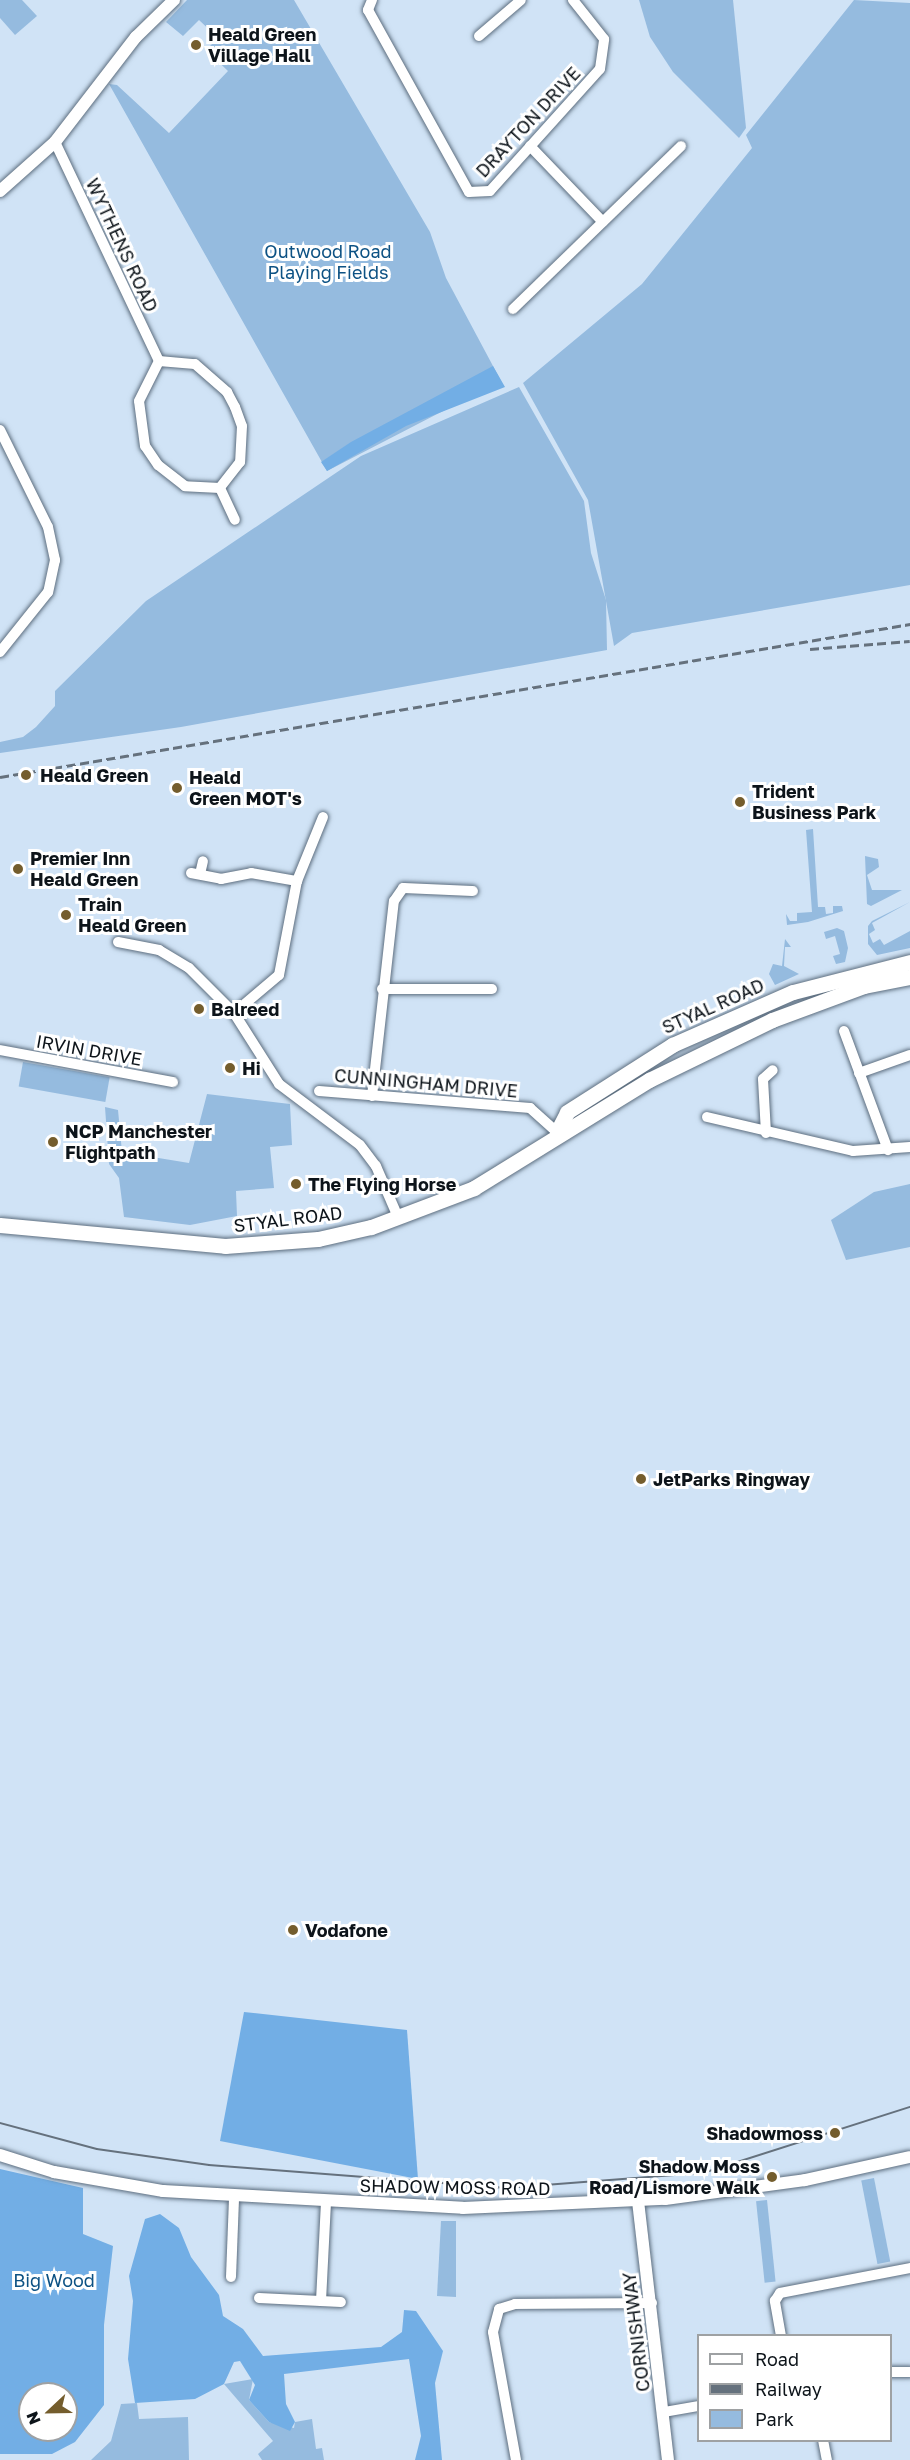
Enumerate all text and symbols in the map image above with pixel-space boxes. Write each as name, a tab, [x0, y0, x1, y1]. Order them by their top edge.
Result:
place label: Heald Green Village Hall	[208, 24, 316, 66]
marker: Heald Green Village Hall	[189, 38, 203, 52]
street label: DRAYTON DRIVE	[471, 62, 585, 182]
street label: WYTHENS ROAD	[82, 175, 162, 315]
park label: Outwood Road Playing Fields	[264, 241, 392, 284]
place label: Heald Green	[40, 764, 148, 786]
marker: Heald Green	[17, 766, 35, 784]
place label: Heald Green MOT's	[189, 767, 302, 810]
marker: Heald Green MOT's	[170, 781, 184, 795]
place label: Trident Business Park	[752, 781, 876, 824]
marker: Trident Business Park	[733, 795, 747, 809]
place label: Premier Inn Heald Green	[30, 848, 138, 890]
marker: Premier Inn Heald Green	[11, 862, 25, 876]
place label: Train Heald Green	[78, 894, 186, 936]
marker: Train Heald Green	[59, 908, 73, 922]
street label: STYAL ROAD	[659, 974, 767, 1038]
place label: Balreed	[211, 998, 279, 1020]
marker: Balreed	[192, 1002, 206, 1016]
street label: IRVIN DRIVE	[34, 1030, 144, 1070]
place label: Hi	[242, 1057, 261, 1079]
marker: Hi	[223, 1061, 237, 1075]
street label: CUNNINGHAM DRIVE	[333, 1064, 519, 1102]
place label: NCP Manchester Flightpath	[65, 1121, 212, 1164]
marker: NCP Manchester Flightpath	[46, 1135, 60, 1149]
place label: The Flying Horse	[308, 1173, 456, 1195]
marker: The Flying Horse	[289, 1177, 303, 1191]
street label: STYAL ROAD	[232, 1202, 344, 1236]
place label: JetParks Ringway	[653, 1468, 810, 1490]
marker: JetParks Ringway	[634, 1472, 648, 1486]
place label: Vodafone	[305, 1919, 388, 1941]
marker: Vodafone	[286, 1923, 300, 1937]
place label: Shadowmoss	[706, 2122, 823, 2144]
marker: Shadowmoss	[828, 2126, 842, 2140]
place label: Shadow Moss Road/Lismore Walk	[589, 2156, 760, 2198]
marker: Shadow Moss Road/Lismore Walk	[765, 2170, 779, 2184]
street label: SHADOW MOSS ROAD	[359, 2175, 551, 2199]
park label: Big Wood	[13, 2269, 95, 2291]
street label: CORNISHWAY	[618, 2271, 654, 2393]
legend	[697, 2334, 892, 2442]
text: Road	[755, 2348, 799, 2370]
text: Railway	[755, 2378, 822, 2400]
north arrow	[18, 2382, 78, 2442]
text: Park	[755, 2408, 794, 2430]
text: N	[22, 2409, 45, 2427]

